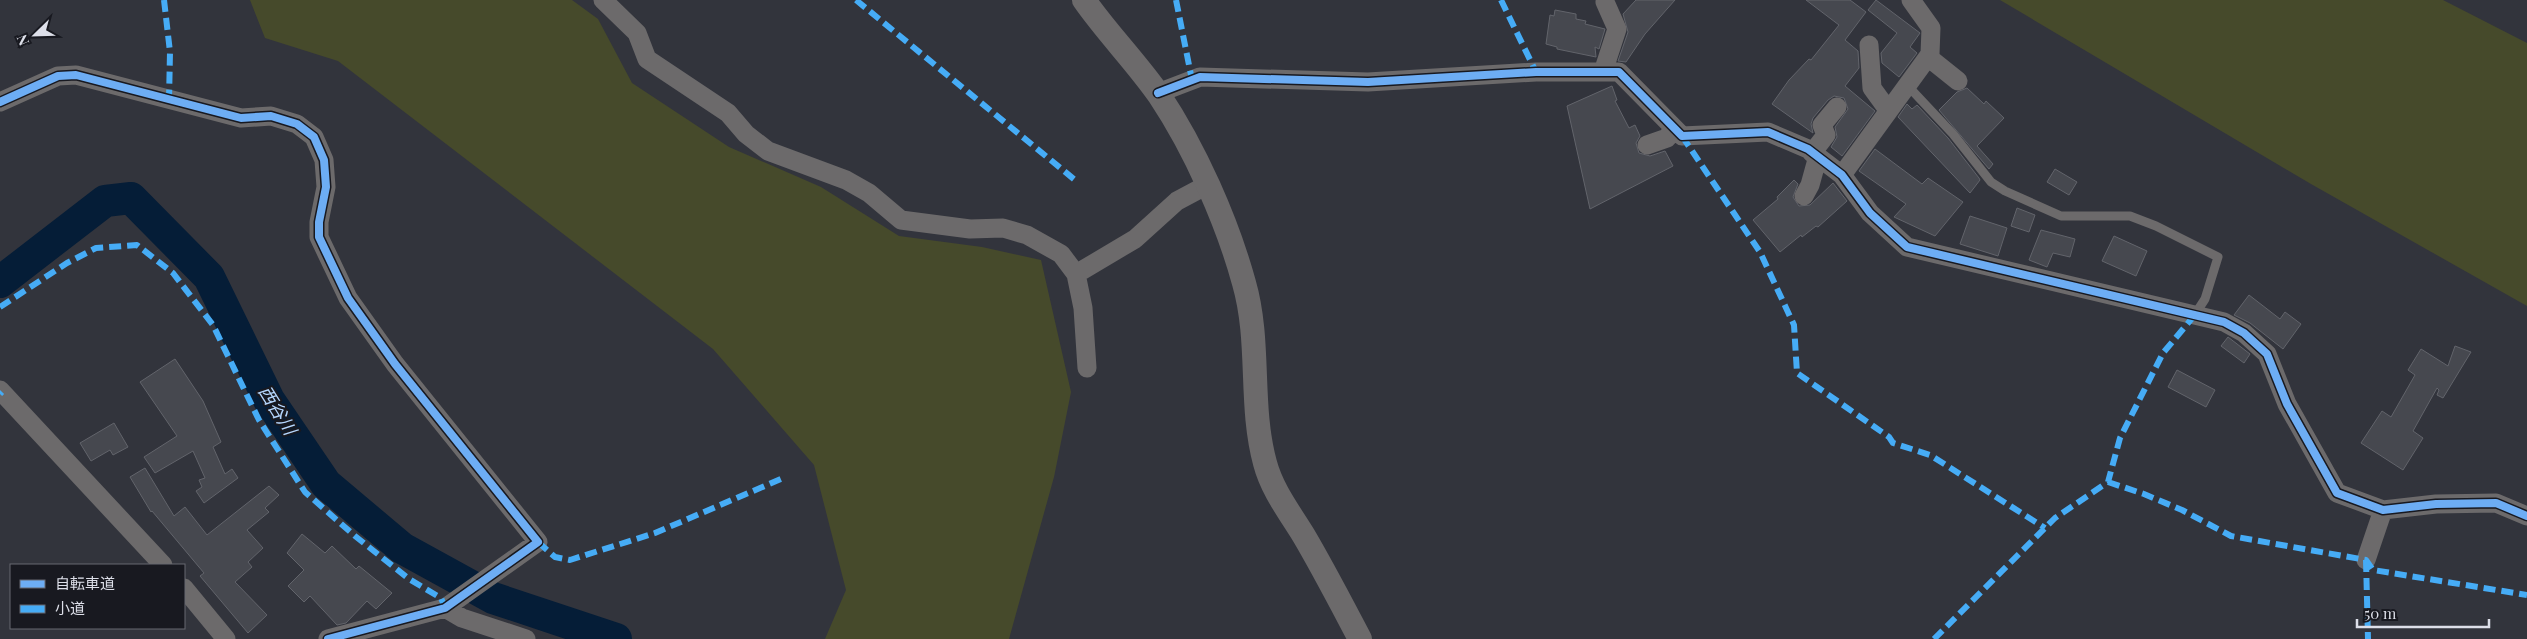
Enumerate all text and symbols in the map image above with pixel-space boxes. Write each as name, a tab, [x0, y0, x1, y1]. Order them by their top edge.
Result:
north arrow	[10, 10, 60, 60]
text: N	[12, 32, 33, 49]
water label: 西谷川	[254, 381, 304, 441]
legend	[10, 564, 185, 629]
text: 自転車道	[55, 573, 115, 593]
scale bar	[2357, 596, 2490, 628]
text: 小道	[55, 598, 85, 618]
text: 50 m	[2364, 603, 2397, 623]

